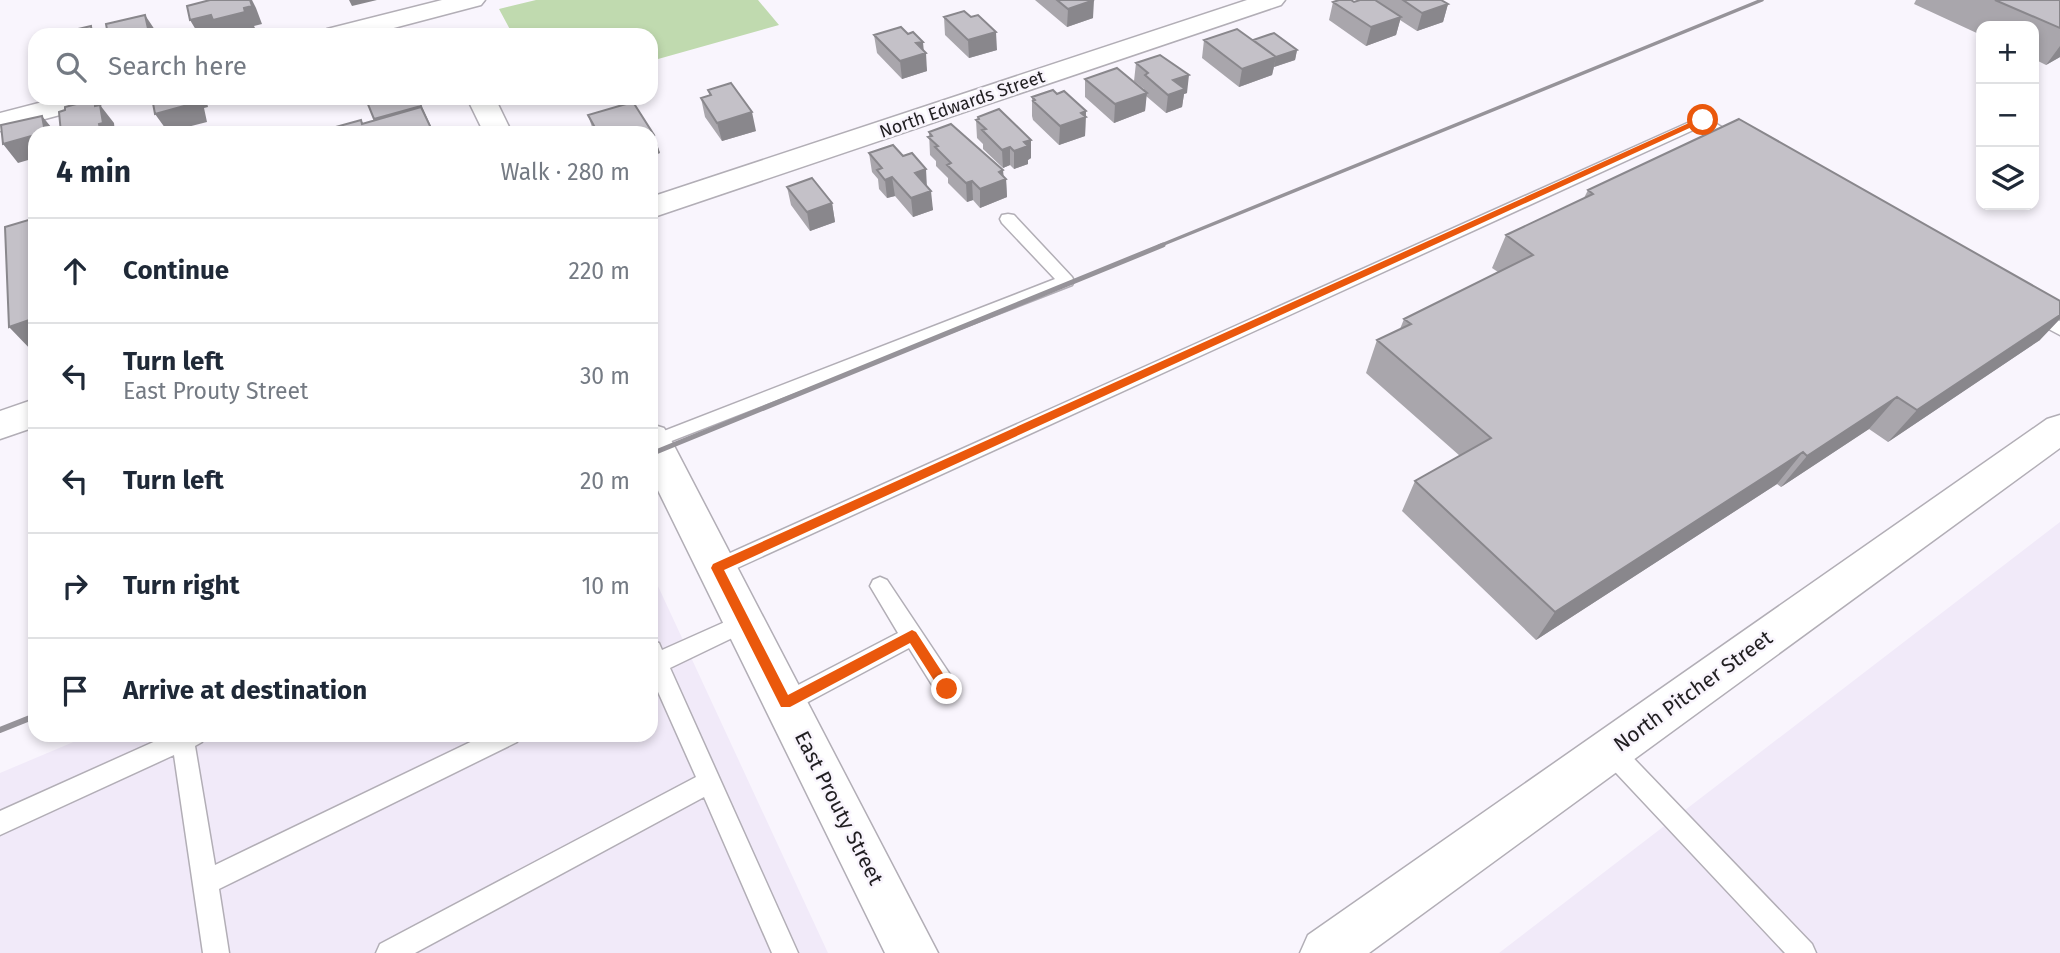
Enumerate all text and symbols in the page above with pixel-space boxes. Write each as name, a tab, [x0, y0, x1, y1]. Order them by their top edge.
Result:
map controls	[1976, 21, 2039, 210]
button: +	[1976, 21, 2039, 84]
search box	[28, 28, 658, 105]
icon: search	[52, 48, 90, 86]
text: Search here	[108, 51, 247, 82]
street label: North Edwards Street	[876, 65, 1048, 143]
button: −	[1976, 84, 2039, 147]
route start	[1687, 104, 1718, 135]
button: layers	[1976, 147, 2039, 210]
text: 4 min	[56, 154, 131, 190]
text: Walk · 280 m	[500, 158, 630, 186]
icon: ahead	[56, 252, 94, 290]
text: Continue	[123, 255, 229, 286]
text: 220 m	[569, 257, 630, 285]
text: Turn left	[123, 346, 224, 377]
icon: left	[56, 357, 94, 395]
text: 30 m	[580, 362, 630, 390]
text: East Prouty Street	[123, 377, 308, 405]
icon: left	[56, 462, 94, 500]
text: Turn left	[123, 465, 224, 496]
text: 20 m	[580, 467, 630, 495]
icon: right	[56, 567, 94, 605]
text: Turn right	[123, 570, 240, 601]
text: 10 m	[581, 572, 630, 600]
street label: North Pitcher Street	[1609, 624, 1778, 757]
icon: arrive	[56, 672, 94, 710]
route end	[931, 673, 962, 704]
text: Arrive at destination	[123, 675, 367, 706]
street label: East Prouty Street	[789, 727, 889, 890]

